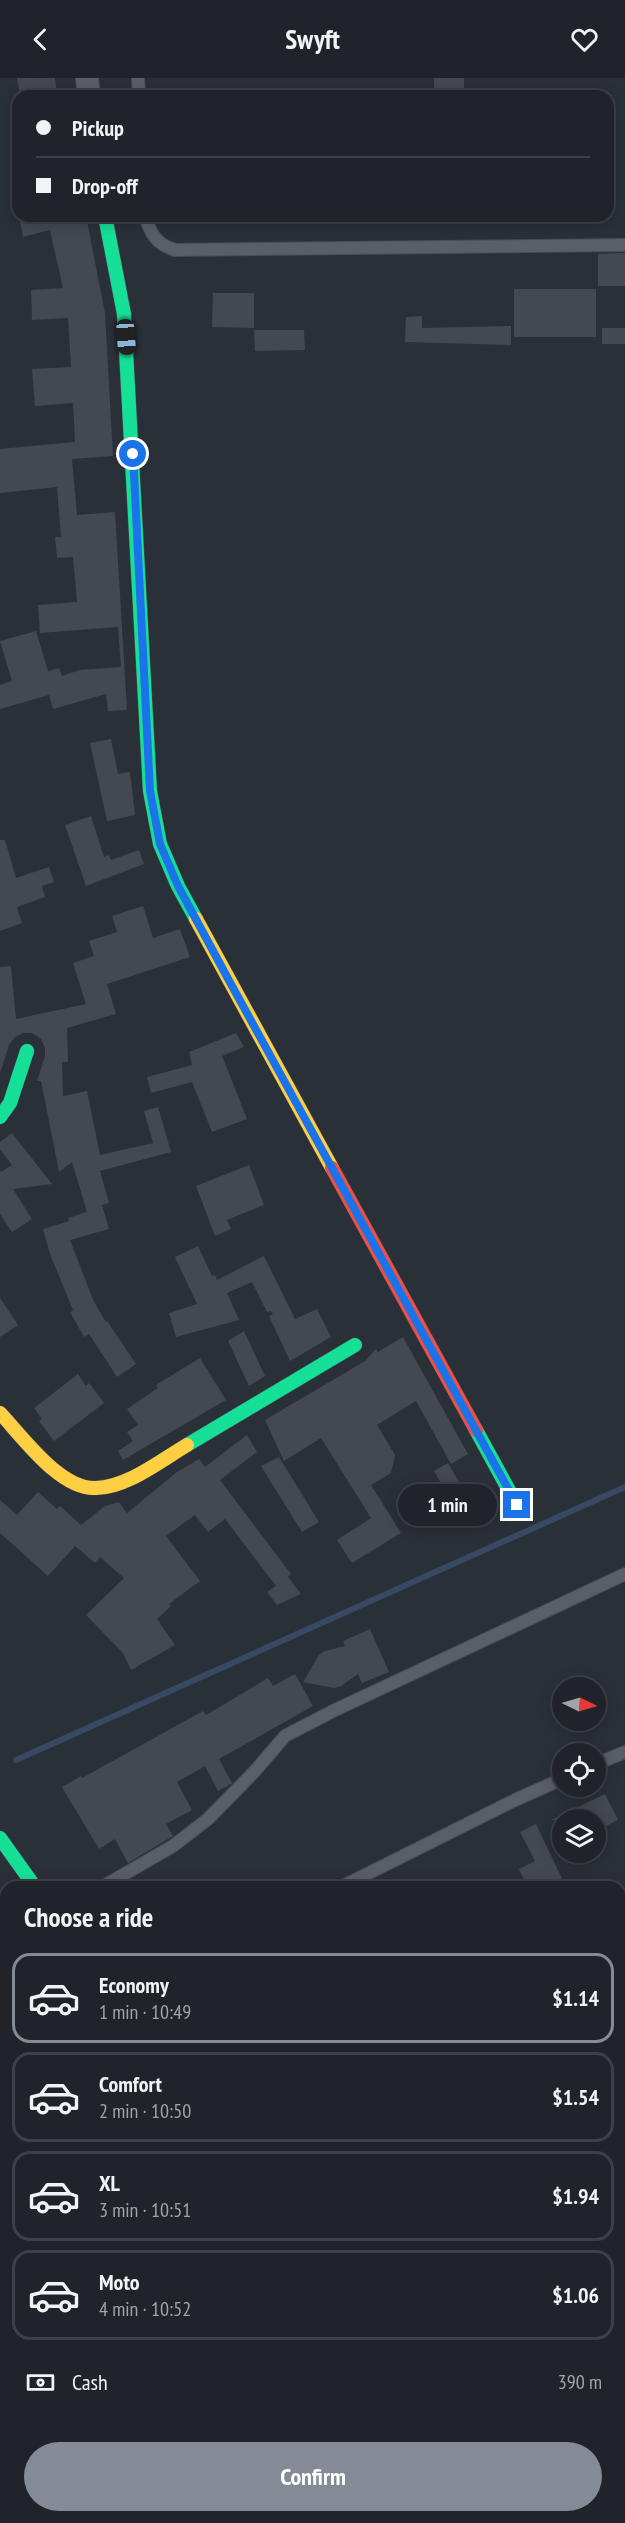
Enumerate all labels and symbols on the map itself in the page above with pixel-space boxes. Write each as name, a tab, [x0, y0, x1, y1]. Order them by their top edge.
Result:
car	[116, 318, 136, 356]
route start	[119, 440, 146, 467]
callout: 1 min	[397, 1484, 496, 1526]
route end	[503, 1491, 530, 1518]
north arrow	[552, 1677, 606, 1731]

